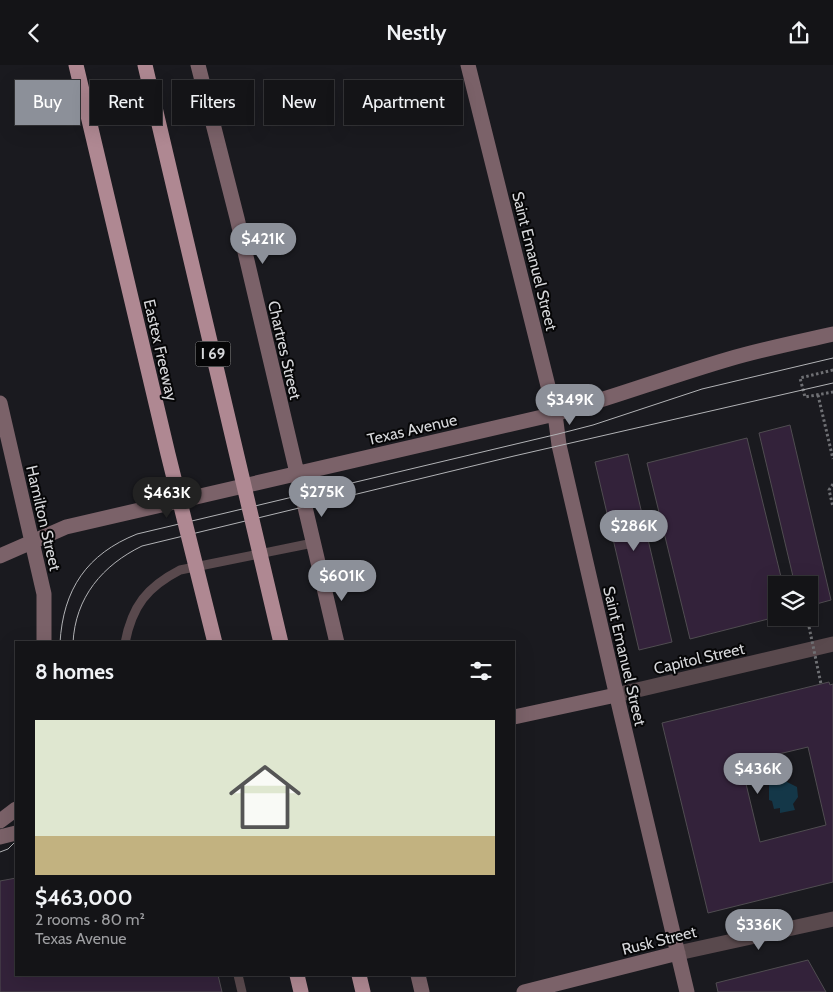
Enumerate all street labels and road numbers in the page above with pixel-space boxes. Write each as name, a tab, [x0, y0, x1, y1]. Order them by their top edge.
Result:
street label: Saint Emanuel Street	[508, 190, 561, 333]
street label: Eastex Freeway	[140, 297, 181, 403]
street label: Chartres Street	[264, 299, 305, 402]
road number: I 69	[196, 341, 230, 367]
street label: Texas Avenue	[365, 410, 459, 449]
street label: Hamilton Street	[22, 463, 65, 573]
street label: Saint Emanuel Street	[599, 584, 650, 728]
street label: Capitol Street	[652, 639, 747, 678]
street label: Rusk Street	[620, 922, 699, 959]

